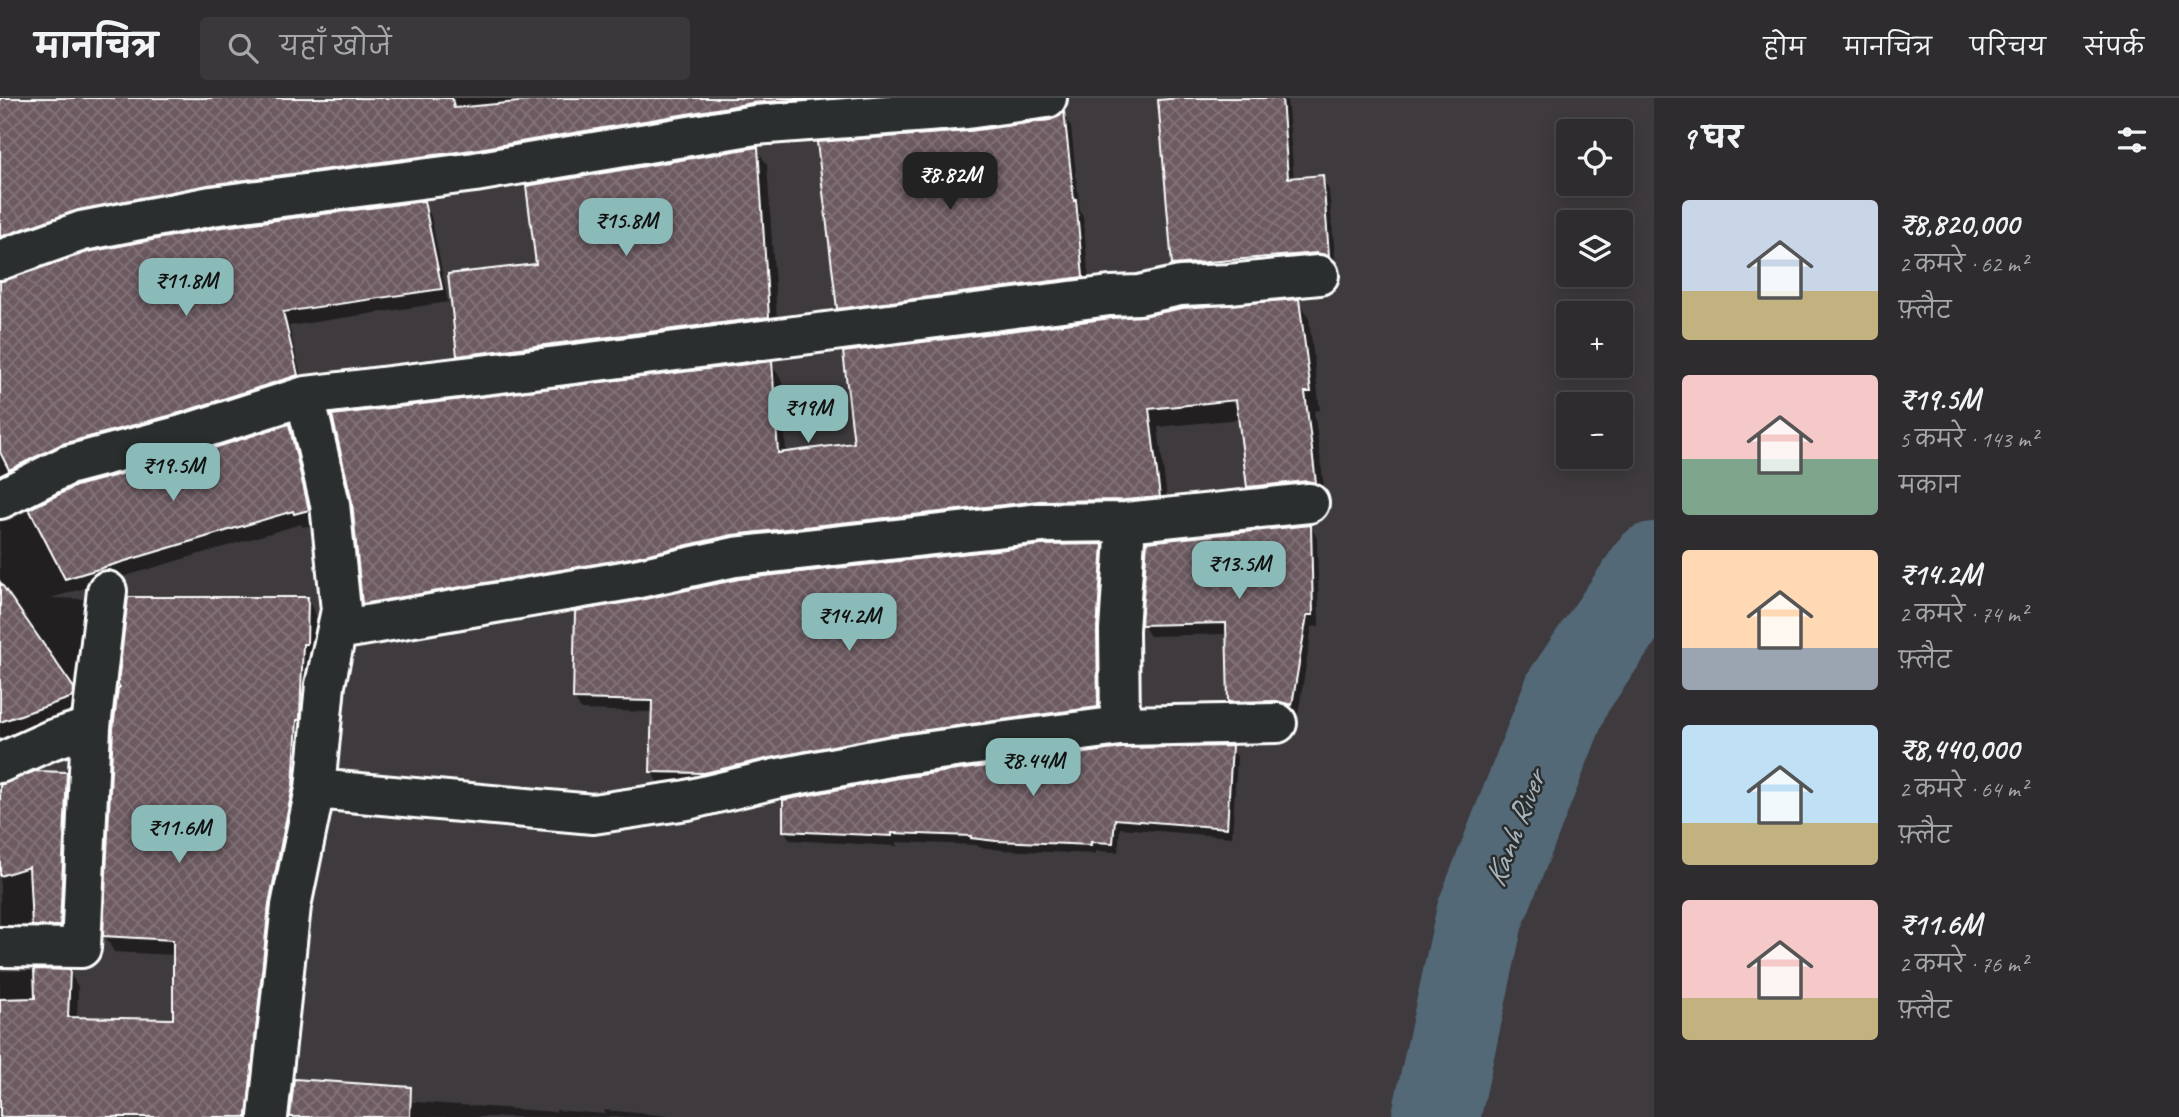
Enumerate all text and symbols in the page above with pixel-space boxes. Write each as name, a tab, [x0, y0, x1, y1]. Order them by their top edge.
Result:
search box	[200, 17, 690, 80]
text: मानचित्र	[35, 25, 158, 67]
icon: search	[224, 29, 262, 67]
text: यहाँ खोजें	[280, 30, 391, 63]
text: होम	[1763, 32, 1806, 62]
text: मानचित्र	[1844, 32, 1932, 62]
text: परिचय	[1970, 32, 2046, 62]
text: संपर्क	[2084, 32, 2144, 62]
map controls	[1556, 119, 1633, 469]
button: locate	[1556, 119, 1633, 196]
text: 9 घर	[1682, 119, 1742, 157]
icon: filters	[2113, 121, 2151, 159]
pin: ₹8.82M	[893, 152, 1007, 212]
text: ₹8.82M	[919, 160, 981, 189]
pin: ₹15.8M	[569, 198, 683, 258]
text: ₹8,820,000	[1899, 205, 2019, 243]
text: ₹15.8M	[595, 206, 657, 235]
button: layers	[1556, 210, 1633, 287]
icon: home	[1738, 228, 1822, 312]
text: 2 कमरे · 62 m²	[1899, 250, 2027, 279]
pin: ₹11.8M	[129, 258, 243, 318]
text: ₹11.8M	[155, 266, 217, 295]
text: फ़्लैट	[1899, 296, 1951, 325]
button: +	[1556, 301, 1633, 378]
text: ₹19.5M	[1899, 380, 1980, 418]
pin: ₹19M	[767, 386, 849, 445]
button: −	[1556, 392, 1633, 469]
text: ₹19M	[784, 393, 832, 422]
icon: home	[1738, 403, 1822, 487]
text: 5 कमरे · 143 m²	[1899, 425, 2037, 454]
pin: ₹19.5M	[116, 444, 230, 503]
text: ₹19.5M	[142, 451, 204, 480]
text: मकान	[1899, 471, 1960, 500]
pin: ₹13.5M	[1182, 542, 1296, 601]
text: ₹13.5M	[1208, 549, 1270, 578]
text: ₹14.2M	[1899, 555, 1981, 593]
icon: home	[1738, 578, 1822, 662]
pin: ₹14.2M	[792, 594, 906, 653]
text: 2 कमरे · 74 m²	[1899, 600, 2027, 629]
text: ₹14.2M	[818, 601, 880, 630]
text: फ़्लैट	[1899, 646, 1951, 675]
text: ₹8,440,000	[1899, 730, 2019, 768]
pin: ₹8.44M	[976, 738, 1090, 798]
text: ₹8.44M	[1002, 746, 1064, 775]
icon: home	[1738, 753, 1822, 837]
water label: Kanh River	[1474, 761, 1557, 892]
text: 2 कमरे · 64 m²	[1899, 775, 2027, 804]
pin: ₹11.6M	[122, 806, 236, 865]
text: ₹11.6M	[147, 813, 211, 842]
text: फ़्लैट	[1899, 821, 1951, 850]
text: ₹11.6M	[1899, 905, 1981, 943]
icon: home	[1738, 928, 1822, 1012]
text: 2 कमरे · 76 m²	[1899, 950, 2027, 979]
text: फ़्लैट	[1899, 996, 1951, 1025]

